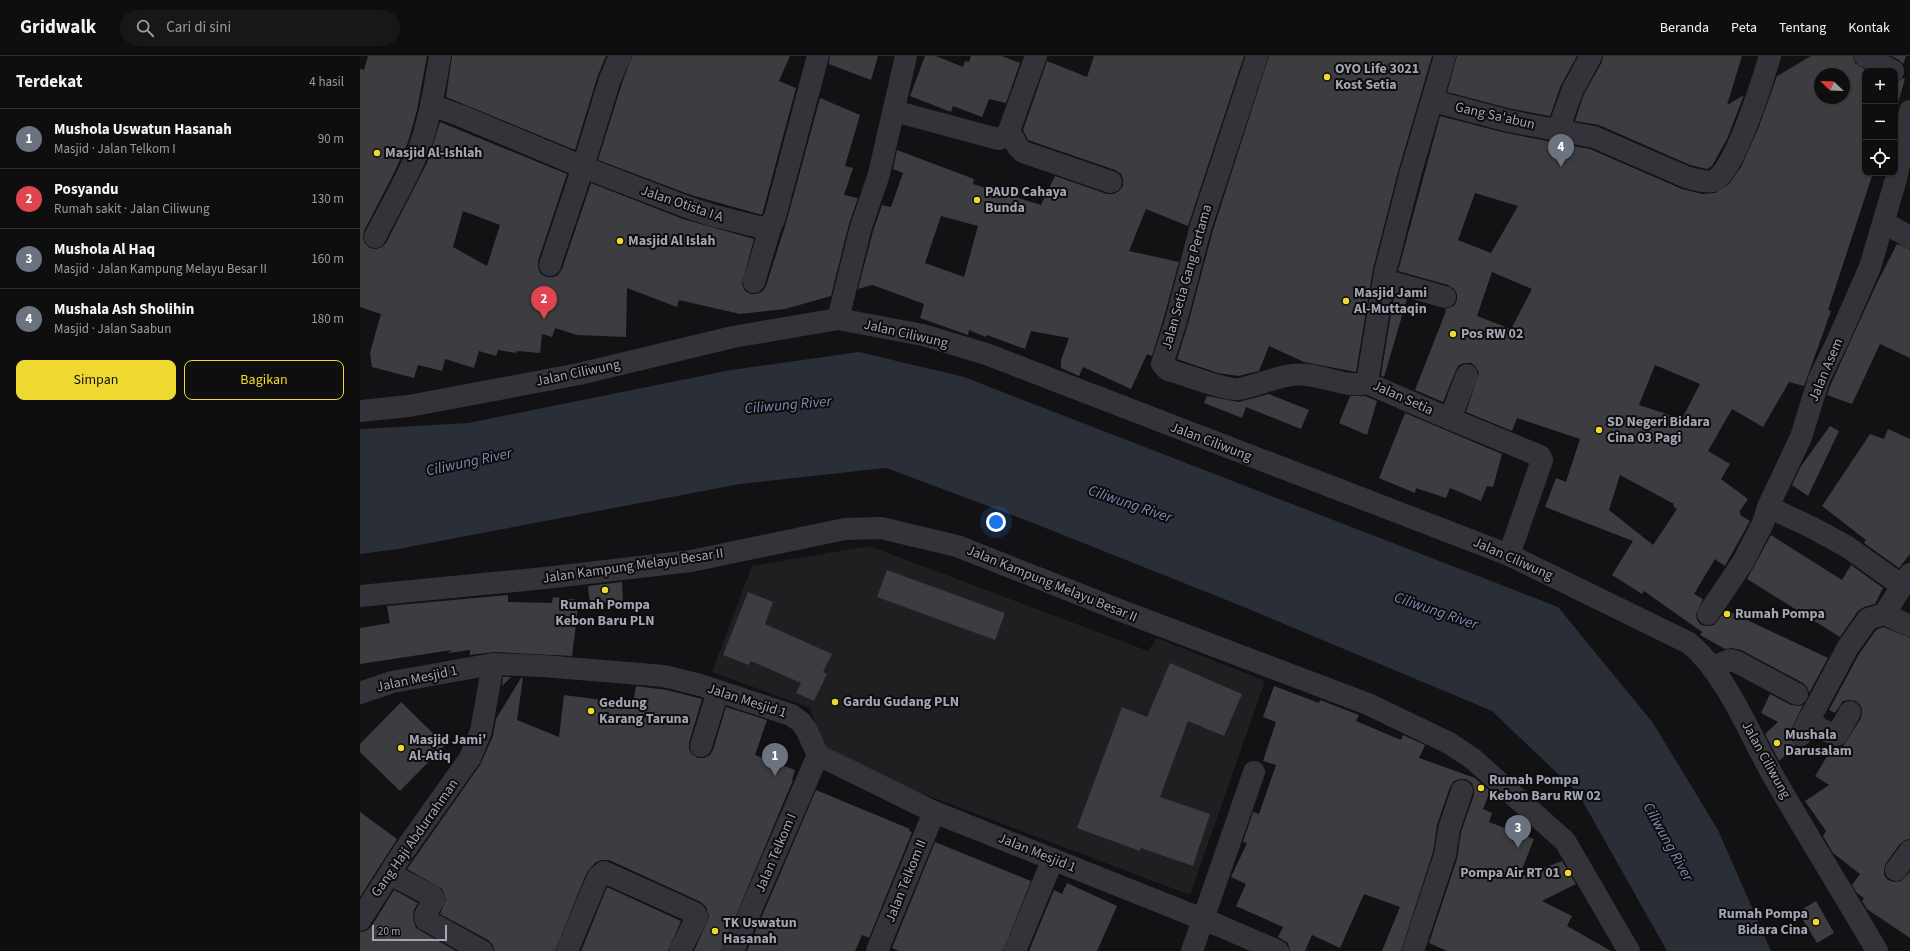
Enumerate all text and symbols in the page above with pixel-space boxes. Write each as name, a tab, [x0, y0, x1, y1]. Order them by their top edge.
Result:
search box	[120, 10, 400, 46]
text: Gridwalk	[20, 14, 96, 41]
icon: search	[134, 17, 156, 39]
text: Cari di sini	[166, 17, 231, 38]
text: Beranda	[1660, 18, 1709, 38]
text: Peta	[1731, 18, 1757, 38]
text: Tentang	[1779, 18, 1826, 38]
text: Kontak	[1848, 18, 1890, 38]
place label: OYO Life 3021 Kost Setia	[1335, 59, 1419, 95]
north arrow	[1814, 68, 1850, 104]
map controls	[1862, 68, 1898, 176]
button: +	[1862, 68, 1898, 104]
text: Terdekat	[16, 70, 82, 94]
marker: OYO Life 3021 Kost Setia	[1322, 72, 1332, 82]
text: 4 hasil	[309, 73, 344, 91]
street label: Gang Sa'abun	[1453, 97, 1537, 135]
button: −	[1862, 104, 1898, 140]
text: Mushola Uswatun Hasanah	[54, 119, 232, 140]
text: 1	[26, 130, 32, 148]
text: 90 m	[318, 130, 344, 148]
pin: 4	[1548, 134, 1574, 167]
text: Masjid · Jalan Telkom I	[54, 140, 176, 158]
button: locate	[1862, 140, 1898, 176]
place label: Masjid Al-Ishlah	[385, 143, 482, 163]
marker: Masjid Al-Ishlah	[372, 148, 382, 158]
text: Posyandu	[54, 179, 119, 200]
street label: Jalan Otista I A	[638, 180, 726, 228]
place label: PAUD Cahaya Bunda	[985, 182, 1067, 218]
text: 2	[26, 190, 32, 208]
text: 130 m	[311, 190, 344, 208]
marker: PAUD Cahaya Bunda	[972, 195, 982, 205]
text: Rumah sakit · Jalan Ciliwung	[54, 200, 210, 218]
street label: Jalan Setia Gang Pertama	[1157, 202, 1217, 352]
place label: Masjid Al Islah	[628, 231, 715, 251]
marker: Masjid Al Islah	[615, 236, 625, 246]
text: Mushola Al Haq	[54, 239, 155, 260]
text: 3	[26, 250, 32, 268]
text: 160 m	[311, 250, 344, 268]
text: Masjid · Jalan Kampung Melayu Besar II	[54, 260, 267, 278]
place label: Masjid Jami Al-Muttaqin	[1353, 283, 1427, 319]
pin: 2	[531, 286, 557, 319]
marker: Masjid Jami Al-Muttaqin	[1341, 296, 1351, 306]
text: Mushala Ash Sholihin	[54, 299, 194, 320]
text: 4	[26, 310, 32, 328]
text: 180 m	[311, 310, 344, 328]
street label: Jalan Ciliwung	[862, 315, 950, 353]
text: Masjid · Jalan Saabun	[54, 320, 171, 338]
place label: Pos RW 02	[1461, 324, 1523, 344]
marker: Pos RW 02	[1448, 329, 1458, 339]
street label: Jalan Asem	[1804, 335, 1848, 405]
street label: Jalan Ciliwung	[534, 354, 622, 392]
button: Simpan	[16, 360, 176, 400]
button: Bagikan	[184, 360, 344, 400]
street label: Jalan Setia	[1370, 376, 1436, 420]
water label: Ciliwung River	[744, 391, 833, 419]
place label: SD Negeri Bidara Cina 03 Pagi	[1607, 412, 1710, 448]
street label: Jalan Ciliwung	[1167, 417, 1255, 467]
marker: SD Negeri Bidara Cina 03 Pagi	[1594, 425, 1604, 435]
water label: Ciliwung River	[424, 442, 515, 481]
water label: Ciliwung River	[1085, 480, 1175, 528]
your location	[986, 512, 1006, 532]
street label: Jalan Ciliwung	[1470, 532, 1556, 586]
street label: Jalan Kampung Melayu Besar II	[964, 541, 1140, 627]
street label: Jalan Kampung Melayu Besar II	[541, 543, 725, 589]
marker: Rumah Pompa Kebon Baru PLN	[600, 585, 610, 595]
water label: Ciliwung River	[1391, 587, 1481, 635]
place label: Rumah Pompa Kebon Baru PLN	[555, 595, 655, 631]
place label: Rumah Pompa	[1735, 604, 1825, 624]
marker: Rumah Pompa	[1722, 609, 1732, 619]
street label: Jalan Mesjid 1	[375, 661, 459, 697]
street label: Jalan Mesjid 1	[705, 679, 789, 723]
place label: Gardu Gudang PLN	[843, 692, 959, 712]
place label: Gedung Karang Taruna	[599, 693, 689, 729]
marker: Gardu Gudang PLN	[830, 697, 840, 707]
marker: Gedung Karang Taruna	[586, 706, 596, 716]
street label: Jalan Ciliwung	[1736, 718, 1796, 802]
place label: Mushala Darusalam	[1785, 725, 1852, 761]
place label: Masjid Jami' Al-Atiq	[408, 730, 486, 766]
marker: Mushala Darusalam	[1772, 738, 1782, 748]
marker: Masjid Jami' Al-Atiq	[396, 743, 406, 753]
pin: 1	[762, 743, 788, 776]
place label: Rumah Pompa Kebon Baru RW 02	[1489, 770, 1601, 806]
street label: Gang Haji Abdurrahman	[367, 775, 463, 901]
marker: Rumah Pompa Kebon Baru RW 02	[1476, 783, 1486, 793]
water label: Ciliwung River	[1638, 799, 1699, 886]
street label: Jalan Telkom I	[750, 810, 802, 896]
pin: 3	[1505, 815, 1531, 848]
street label: Jalan Mesjid 1	[995, 828, 1079, 878]
street label: Jalan Telkom II	[880, 836, 932, 926]
place label: Pompa Air RT 01	[1460, 863, 1560, 883]
marker: Pompa Air RT 01	[1563, 868, 1573, 878]
place label: Rumah Pompa Bidara Cina	[1718, 904, 1808, 940]
place label: TK Uswatun Hasanah	[723, 913, 797, 949]
marker: Rumah Pompa Bidara Cina	[1811, 917, 1821, 927]
scale bar	[372, 923, 447, 942]
text: 20 m	[378, 924, 400, 939]
marker: TK Uswatun Hasanah	[710, 926, 720, 936]

